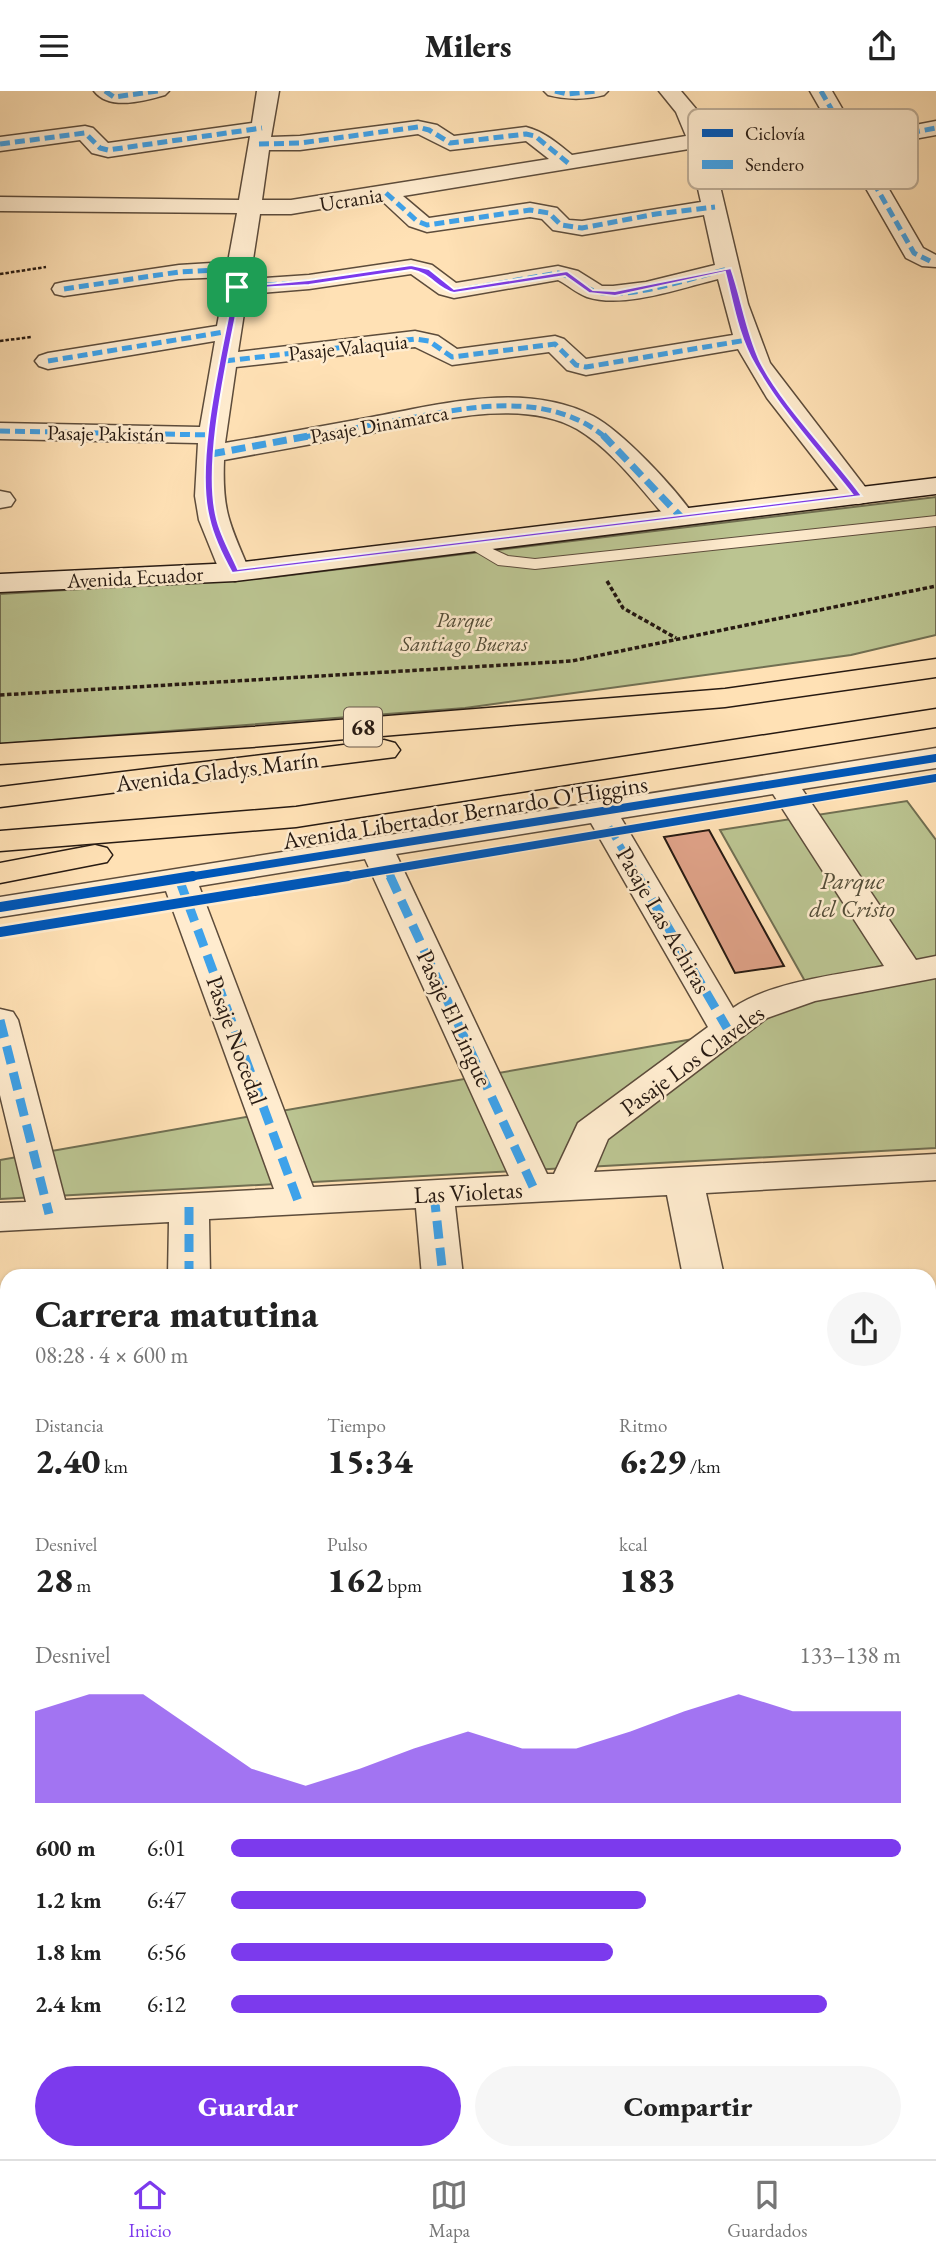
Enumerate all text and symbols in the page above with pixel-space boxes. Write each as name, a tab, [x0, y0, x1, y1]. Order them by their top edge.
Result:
text: Milers	[424, 25, 512, 67]
icon: menu	[35, 27, 73, 65]
icon: share	[863, 27, 901, 65]
legend	[688, 109, 918, 189]
text: Ciclovía	[745, 121, 806, 146]
text: Sendero	[745, 152, 804, 177]
street label: Ucrania	[317, 181, 385, 217]
pin	[207, 257, 267, 317]
icon: arrive	[218, 268, 256, 306]
street label: Pasaje Valaquia	[287, 327, 410, 367]
street label: Pasaje Dinamarca	[308, 398, 451, 449]
street label: Pasaje Pakistán	[47, 418, 165, 448]
street label: Avenida Ecuador	[65, 560, 204, 594]
park label: Parque Santiago Bueras	[400, 606, 528, 657]
road number: 68	[344, 707, 382, 747]
street label: Avenida Gladys Marín	[113, 743, 321, 799]
street label: Avenida Libertador Bernardo O'Higgins	[279, 768, 650, 856]
street label: Pasaje Las Achiras	[609, 841, 719, 999]
park label: Parque del Cristo	[809, 865, 895, 924]
street label: Pasaje El Lingue	[410, 945, 500, 1091]
street label: Pasaje Nocedal	[199, 971, 275, 1109]
street label: Pasaje Los Claveles	[614, 997, 770, 1123]
street label: Las Violetas	[413, 1174, 523, 1210]
text: Carrera matutina	[35, 1289, 318, 1338]
button: share	[827, 1292, 901, 1366]
text: 08:28 · 4 × 600 m	[35, 1340, 188, 1370]
text: Distancia	[35, 1413, 104, 1438]
text: Tiempo	[327, 1413, 386, 1438]
text: Ritmo	[619, 1413, 667, 1438]
text: 2.40	[35, 1438, 101, 1483]
text: 15:34	[327, 1438, 413, 1483]
text: 6:29	[619, 1438, 686, 1483]
text: km	[101, 1454, 128, 1479]
text: /km	[686, 1454, 721, 1479]
text: Desnivel	[35, 1532, 97, 1557]
text: Pulso	[327, 1532, 368, 1557]
text: kcal	[619, 1532, 648, 1557]
text: 28	[35, 1557, 73, 1602]
text: 162	[327, 1557, 384, 1602]
text: 183	[619, 1557, 676, 1602]
text: m	[73, 1573, 91, 1598]
text: bpm	[384, 1573, 422, 1598]
text: Desnivel	[35, 1640, 111, 1670]
text: 133–138 m	[800, 1640, 901, 1670]
text: 600 m	[35, 1833, 96, 1863]
text: 6:01	[147, 1833, 186, 1863]
text: 1.2 km	[35, 1885, 102, 1915]
text: 6:47	[147, 1885, 186, 1915]
text: 1.8 km	[35, 1937, 102, 1967]
text: 6:56	[147, 1937, 186, 1967]
text: 2.4 km	[35, 1989, 102, 2019]
text: 6:12	[147, 1989, 186, 2019]
button: Guardar	[35, 2066, 461, 2146]
button: Compartir	[475, 2066, 901, 2146]
tab: Inicio	[129, 2176, 172, 2243]
tab: Mapa	[429, 2176, 470, 2243]
tab: Guardados	[727, 2176, 807, 2243]

